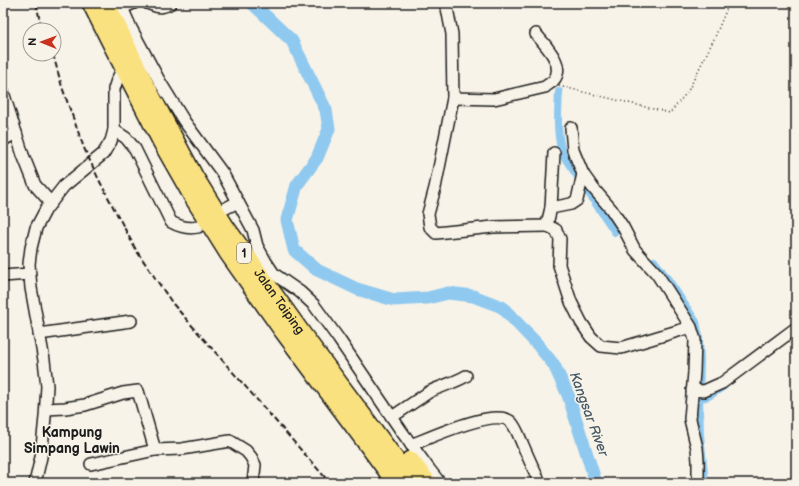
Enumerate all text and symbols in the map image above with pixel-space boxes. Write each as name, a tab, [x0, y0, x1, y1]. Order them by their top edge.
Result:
north arrow	[22, 22, 62, 62]
text: N	[26, 38, 39, 46]
road number: 1	[237, 243, 251, 263]
street label: Jalan Taiping	[250, 266, 308, 338]
water label: Kangsar River	[566, 369, 612, 459]
district label: Kampung Simpang Lawin	[24, 424, 120, 457]

